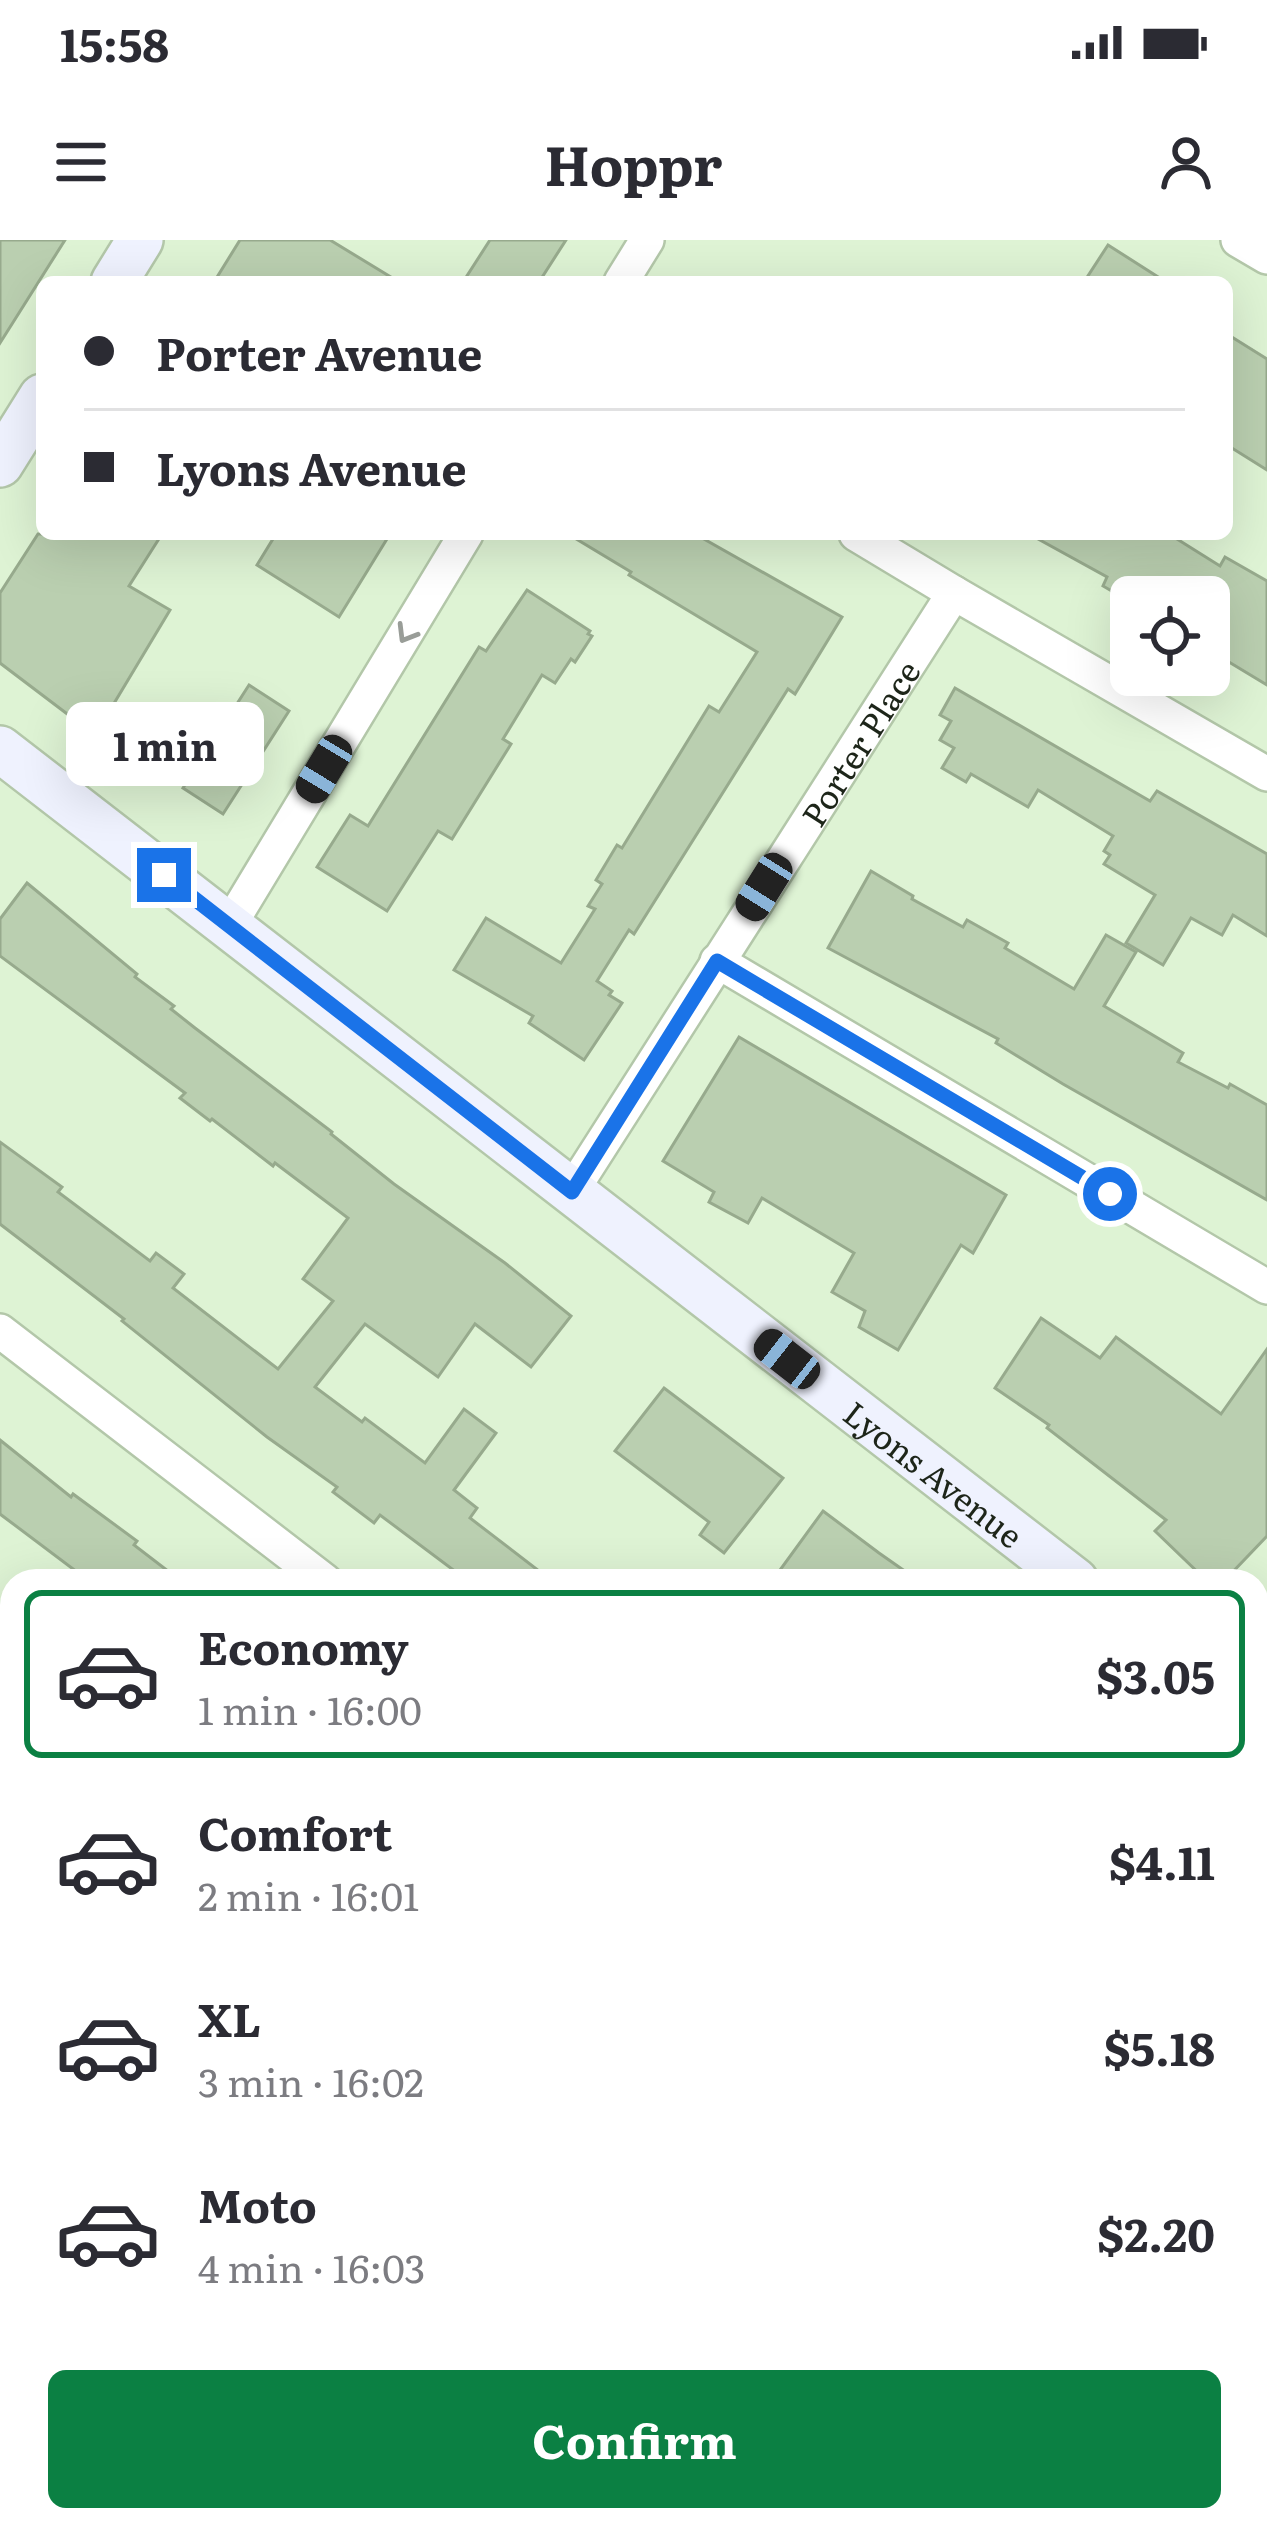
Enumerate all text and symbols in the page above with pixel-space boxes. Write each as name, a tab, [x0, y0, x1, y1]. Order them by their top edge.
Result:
text: 15:58	[60, 9, 169, 76]
text: Hoppr	[545, 122, 722, 203]
icon: menu	[48, 129, 114, 195]
icon: person	[1153, 129, 1219, 195]
text: Porter Avenue	[156, 318, 483, 385]
text: Lyons Avenue	[156, 433, 467, 500]
map controls	[1110, 576, 1230, 696]
button: locate	[1110, 576, 1230, 696]
one-way arrow	[397, 621, 420, 643]
street label: Porter Place	[787, 649, 930, 835]
callout: 1 min	[65, 701, 263, 785]
text: 1 min	[113, 715, 217, 773]
car	[290, 729, 358, 809]
car	[730, 847, 798, 927]
route end	[137, 848, 191, 902]
route start	[1083, 1167, 1137, 1221]
car	[748, 1323, 826, 1395]
street label: Lyons Avenue	[835, 1387, 1035, 1558]
text: Economy	[198, 1612, 409, 1679]
icon: car	[54, 1620, 162, 1728]
text: $3.05	[1096, 1641, 1215, 1708]
text: 1 min · 16:00	[198, 1679, 422, 1737]
text: Comfort	[198, 1798, 392, 1865]
icon: car	[54, 1806, 162, 1914]
text: $4.11	[1109, 1827, 1215, 1894]
text: 2 min · 16:01	[198, 1865, 419, 1923]
text: XL	[198, 1984, 261, 2051]
icon: car	[54, 1992, 162, 2100]
text: $5.18	[1104, 2013, 1215, 2080]
text: 3 min · 16:02	[198, 2051, 424, 2109]
text: Moto	[198, 2170, 317, 2237]
icon: car	[54, 2178, 162, 2286]
text: $2.20	[1097, 2199, 1215, 2266]
text: 4 min · 16:03	[198, 2237, 425, 2295]
button: Confirm	[48, 2370, 1221, 2508]

